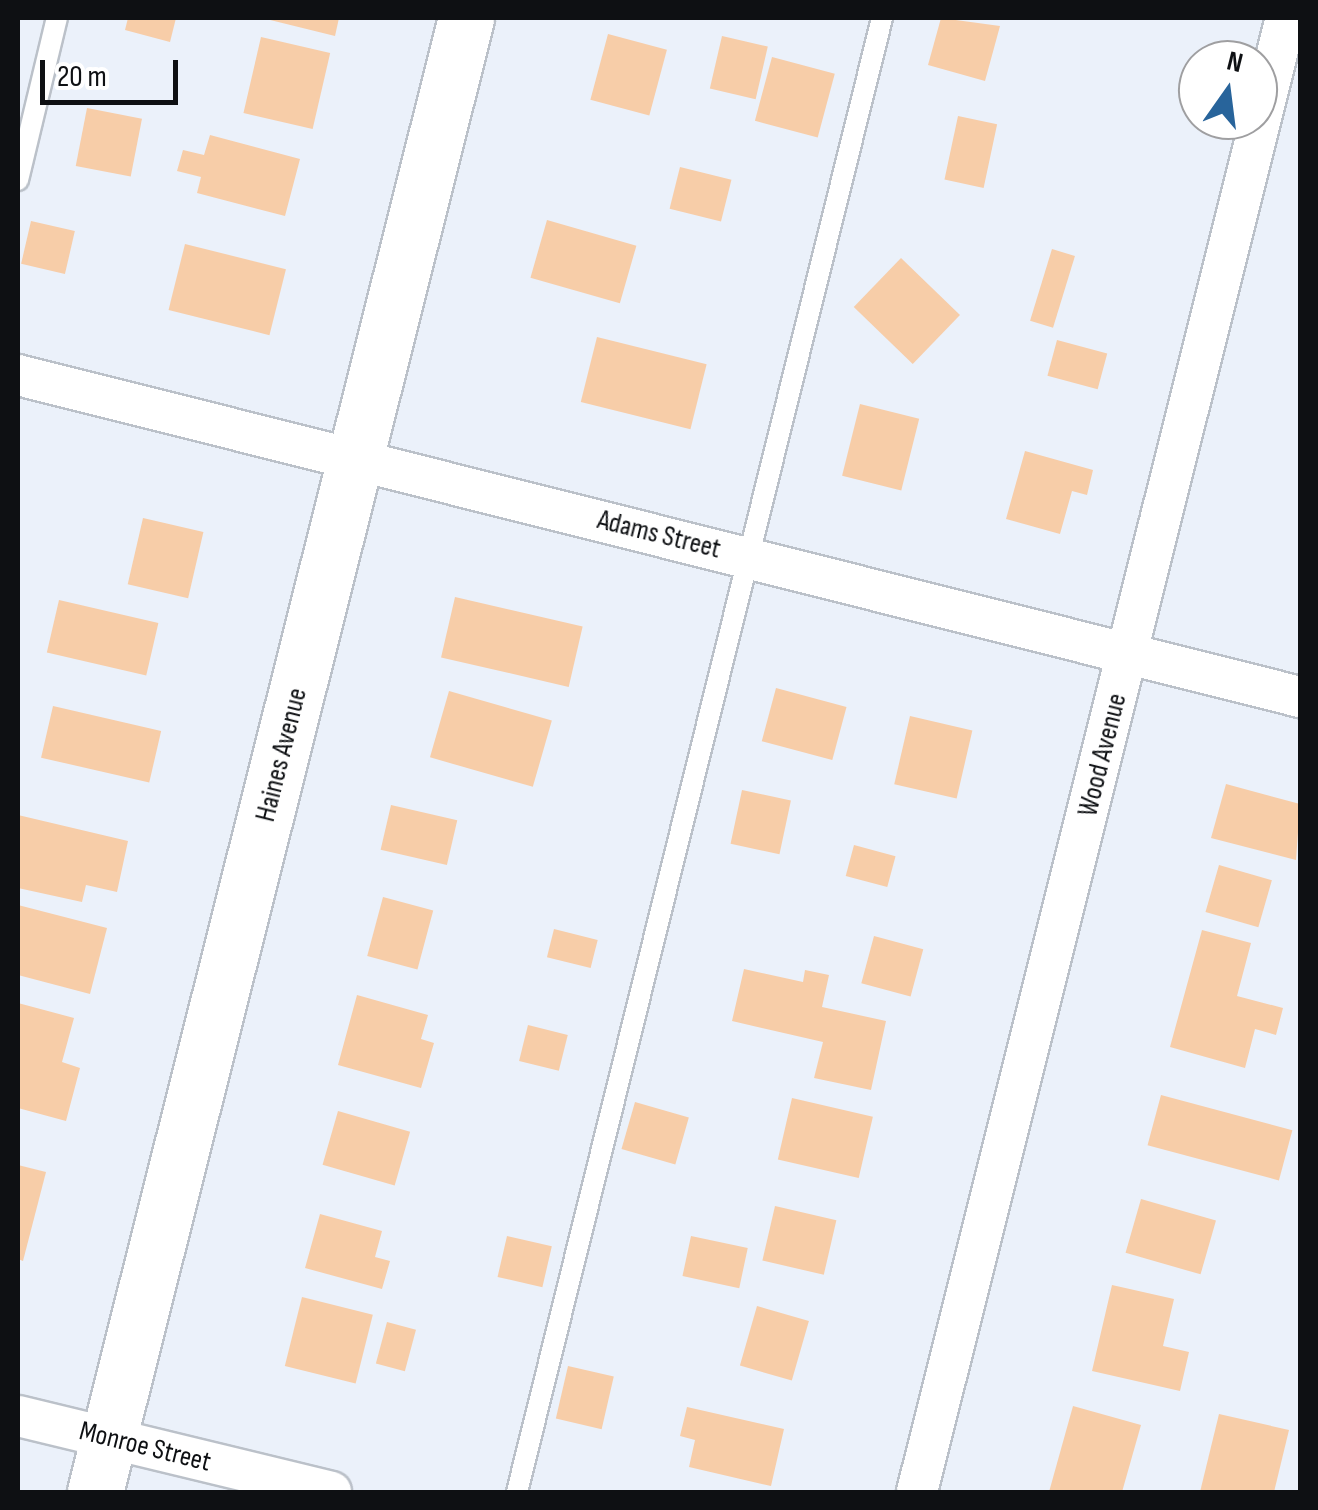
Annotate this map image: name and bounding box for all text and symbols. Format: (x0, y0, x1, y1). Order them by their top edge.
scale bar (45, 40, 182, 102)
north arrow (1178, 40, 1278, 140)
text: N (1224, 45, 1246, 80)
text: 20 m (57, 59, 107, 95)
street label: Adams Street (594, 504, 724, 566)
street label: Haines Avenue (249, 685, 315, 825)
street label: Wood Avenue (1072, 690, 1134, 820)
street label: Monroe Street (76, 1414, 214, 1480)

